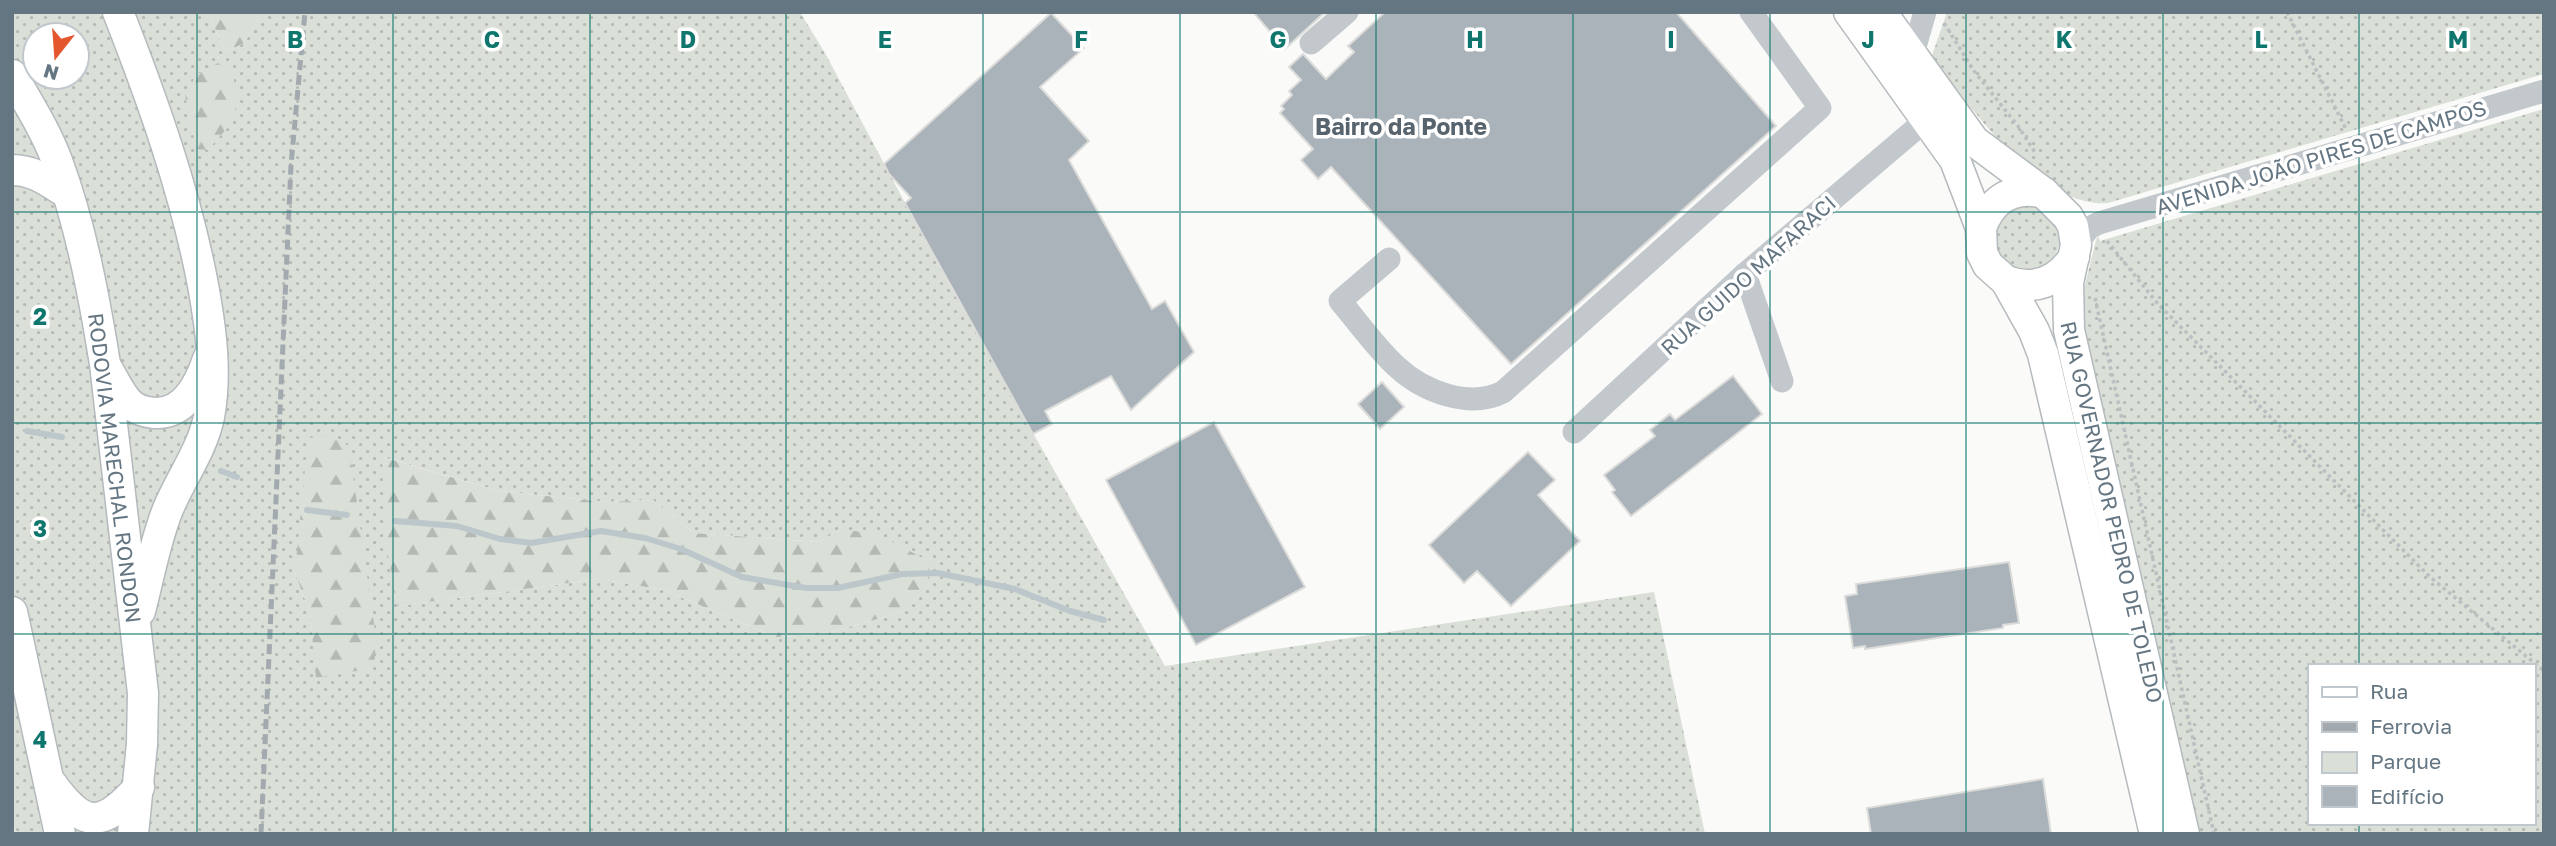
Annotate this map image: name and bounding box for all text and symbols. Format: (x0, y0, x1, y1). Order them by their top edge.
north arrow (21, 21, 91, 91)
text: B (287, 25, 303, 53)
text: C (484, 25, 500, 53)
text: D (680, 25, 696, 53)
text: E (878, 25, 892, 53)
text: F (1074, 25, 1088, 53)
text: G (1270, 25, 1286, 53)
text: H (1466, 25, 1484, 53)
text: I (1667, 25, 1675, 53)
text: J (1861, 25, 1875, 53)
text: K (2056, 25, 2073, 53)
text: L (2254, 25, 2268, 53)
text: M (2448, 25, 2468, 53)
text: N (41, 60, 61, 86)
street label: AVENIDA JOÃO PIRES DE CAMPOS (2153, 94, 2489, 220)
district label: Bairro da Ponte (1315, 112, 1487, 140)
street label: RUA GUIDO MAFARACI (1655, 190, 1841, 360)
text: 2 (33, 302, 47, 330)
street label: RODOVIA MARECHAL RONDON (83, 311, 147, 625)
street label: RUA GOVERNADOR PEDRO DE TOLEDO (2055, 318, 2169, 706)
text: 3 (33, 514, 47, 542)
legend (2308, 664, 2535, 825)
text: Rua (2370, 678, 2408, 704)
text: Ferrovia (2370, 713, 2452, 739)
text: 4 (33, 725, 47, 753)
text: Parque (2370, 748, 2441, 774)
text: Edifício (2370, 783, 2444, 809)

